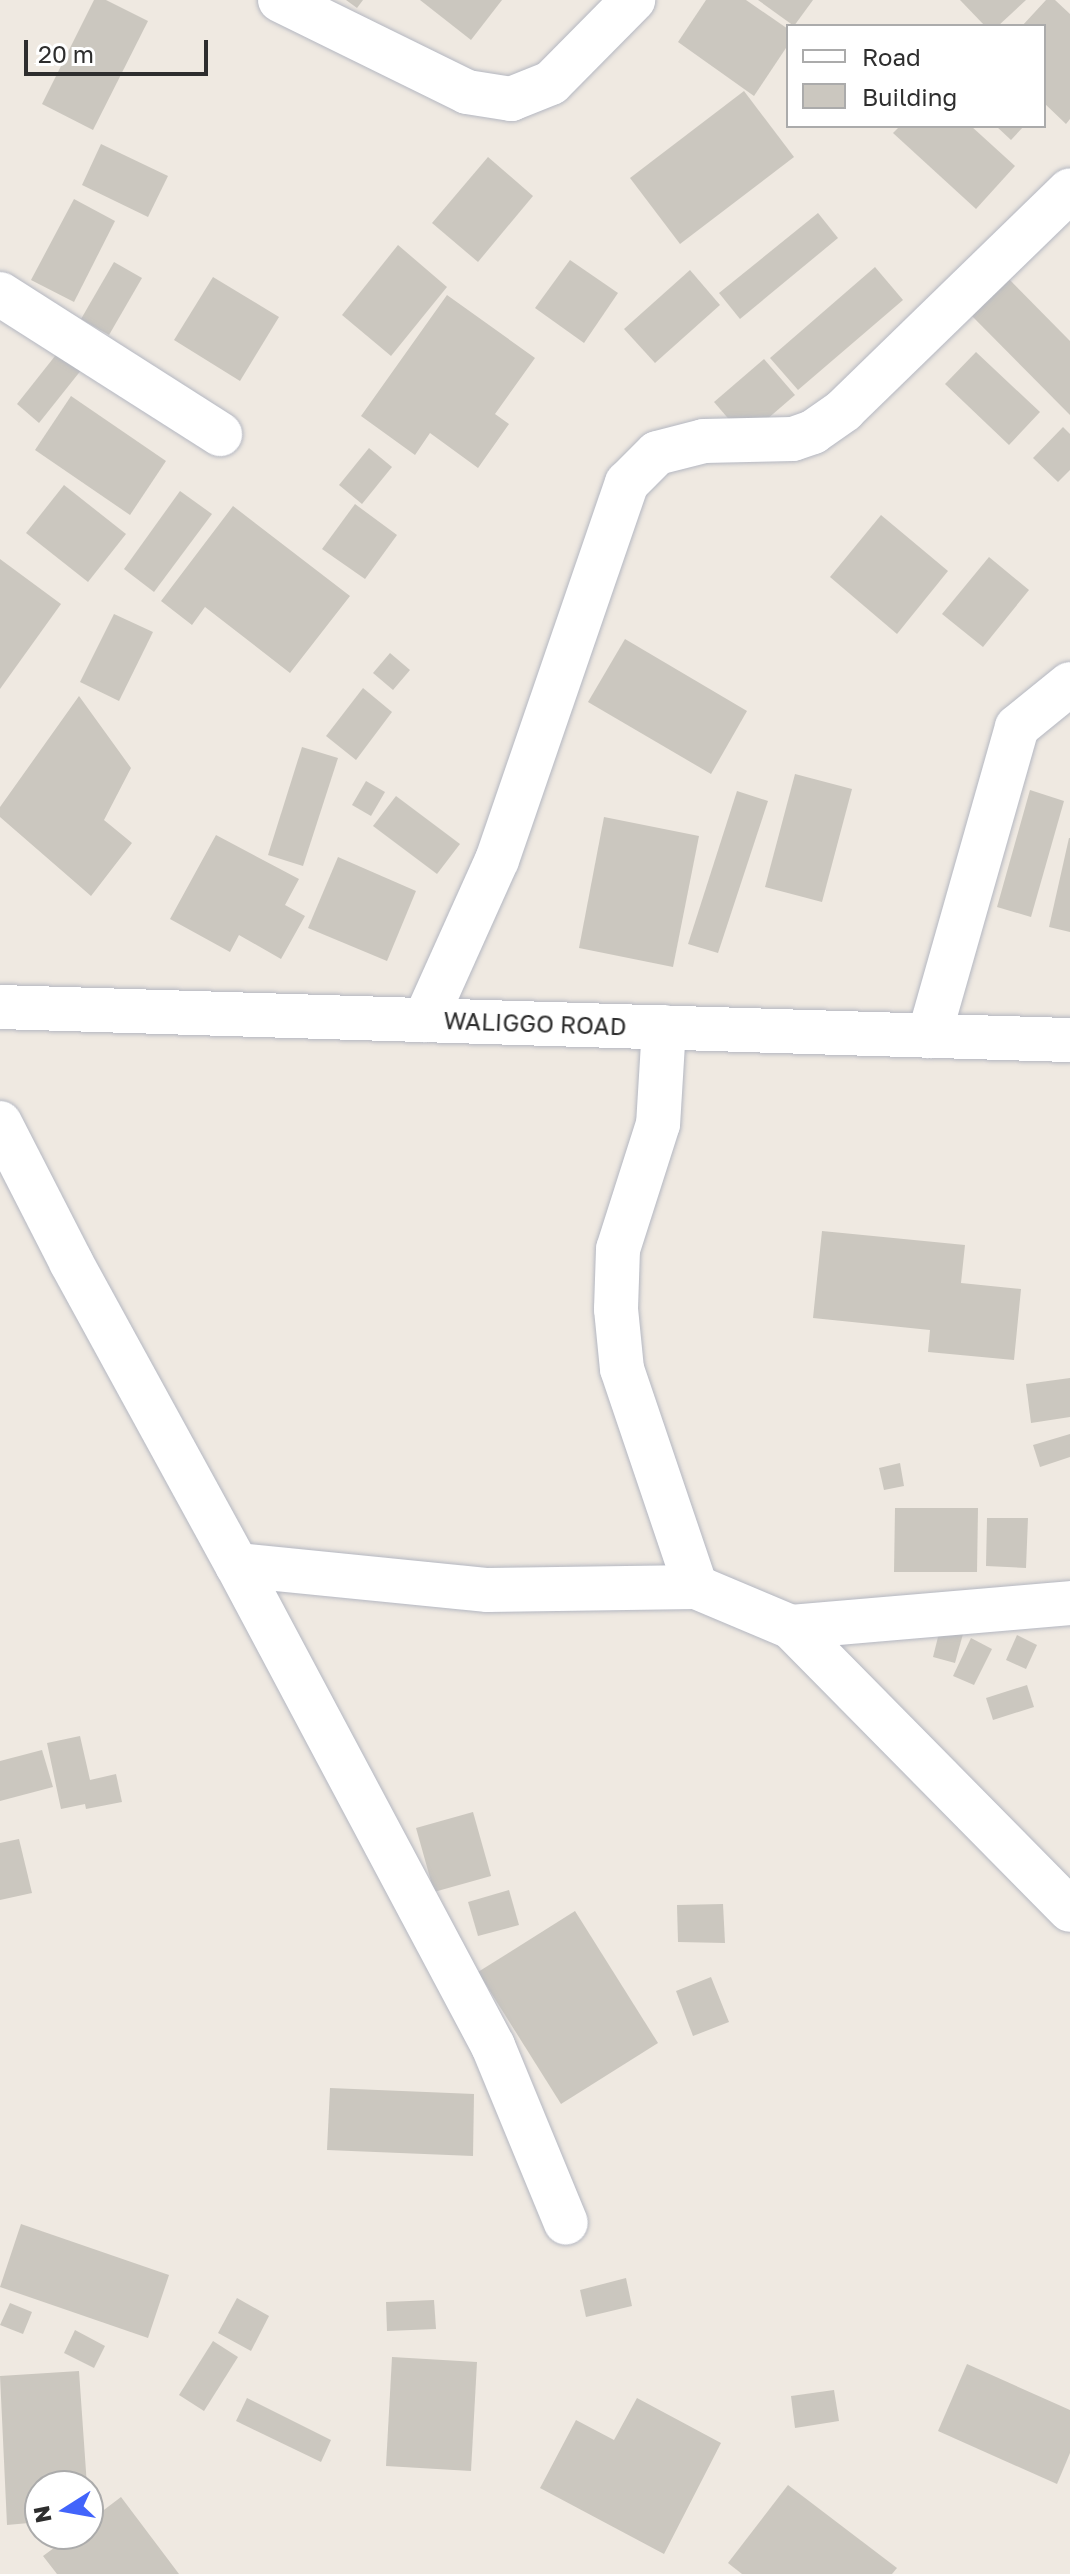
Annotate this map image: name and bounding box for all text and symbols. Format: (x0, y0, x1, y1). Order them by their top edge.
scale bar (28, 24, 212, 74)
legend (786, 24, 1046, 128)
text: 20 m (38, 39, 94, 68)
text: Road (862, 42, 921, 71)
text: Building (862, 82, 957, 111)
street label: WALIGGO ROAD (443, 1005, 627, 1041)
north arrow (24, 2470, 104, 2550)
text: N (27, 2504, 57, 2525)

